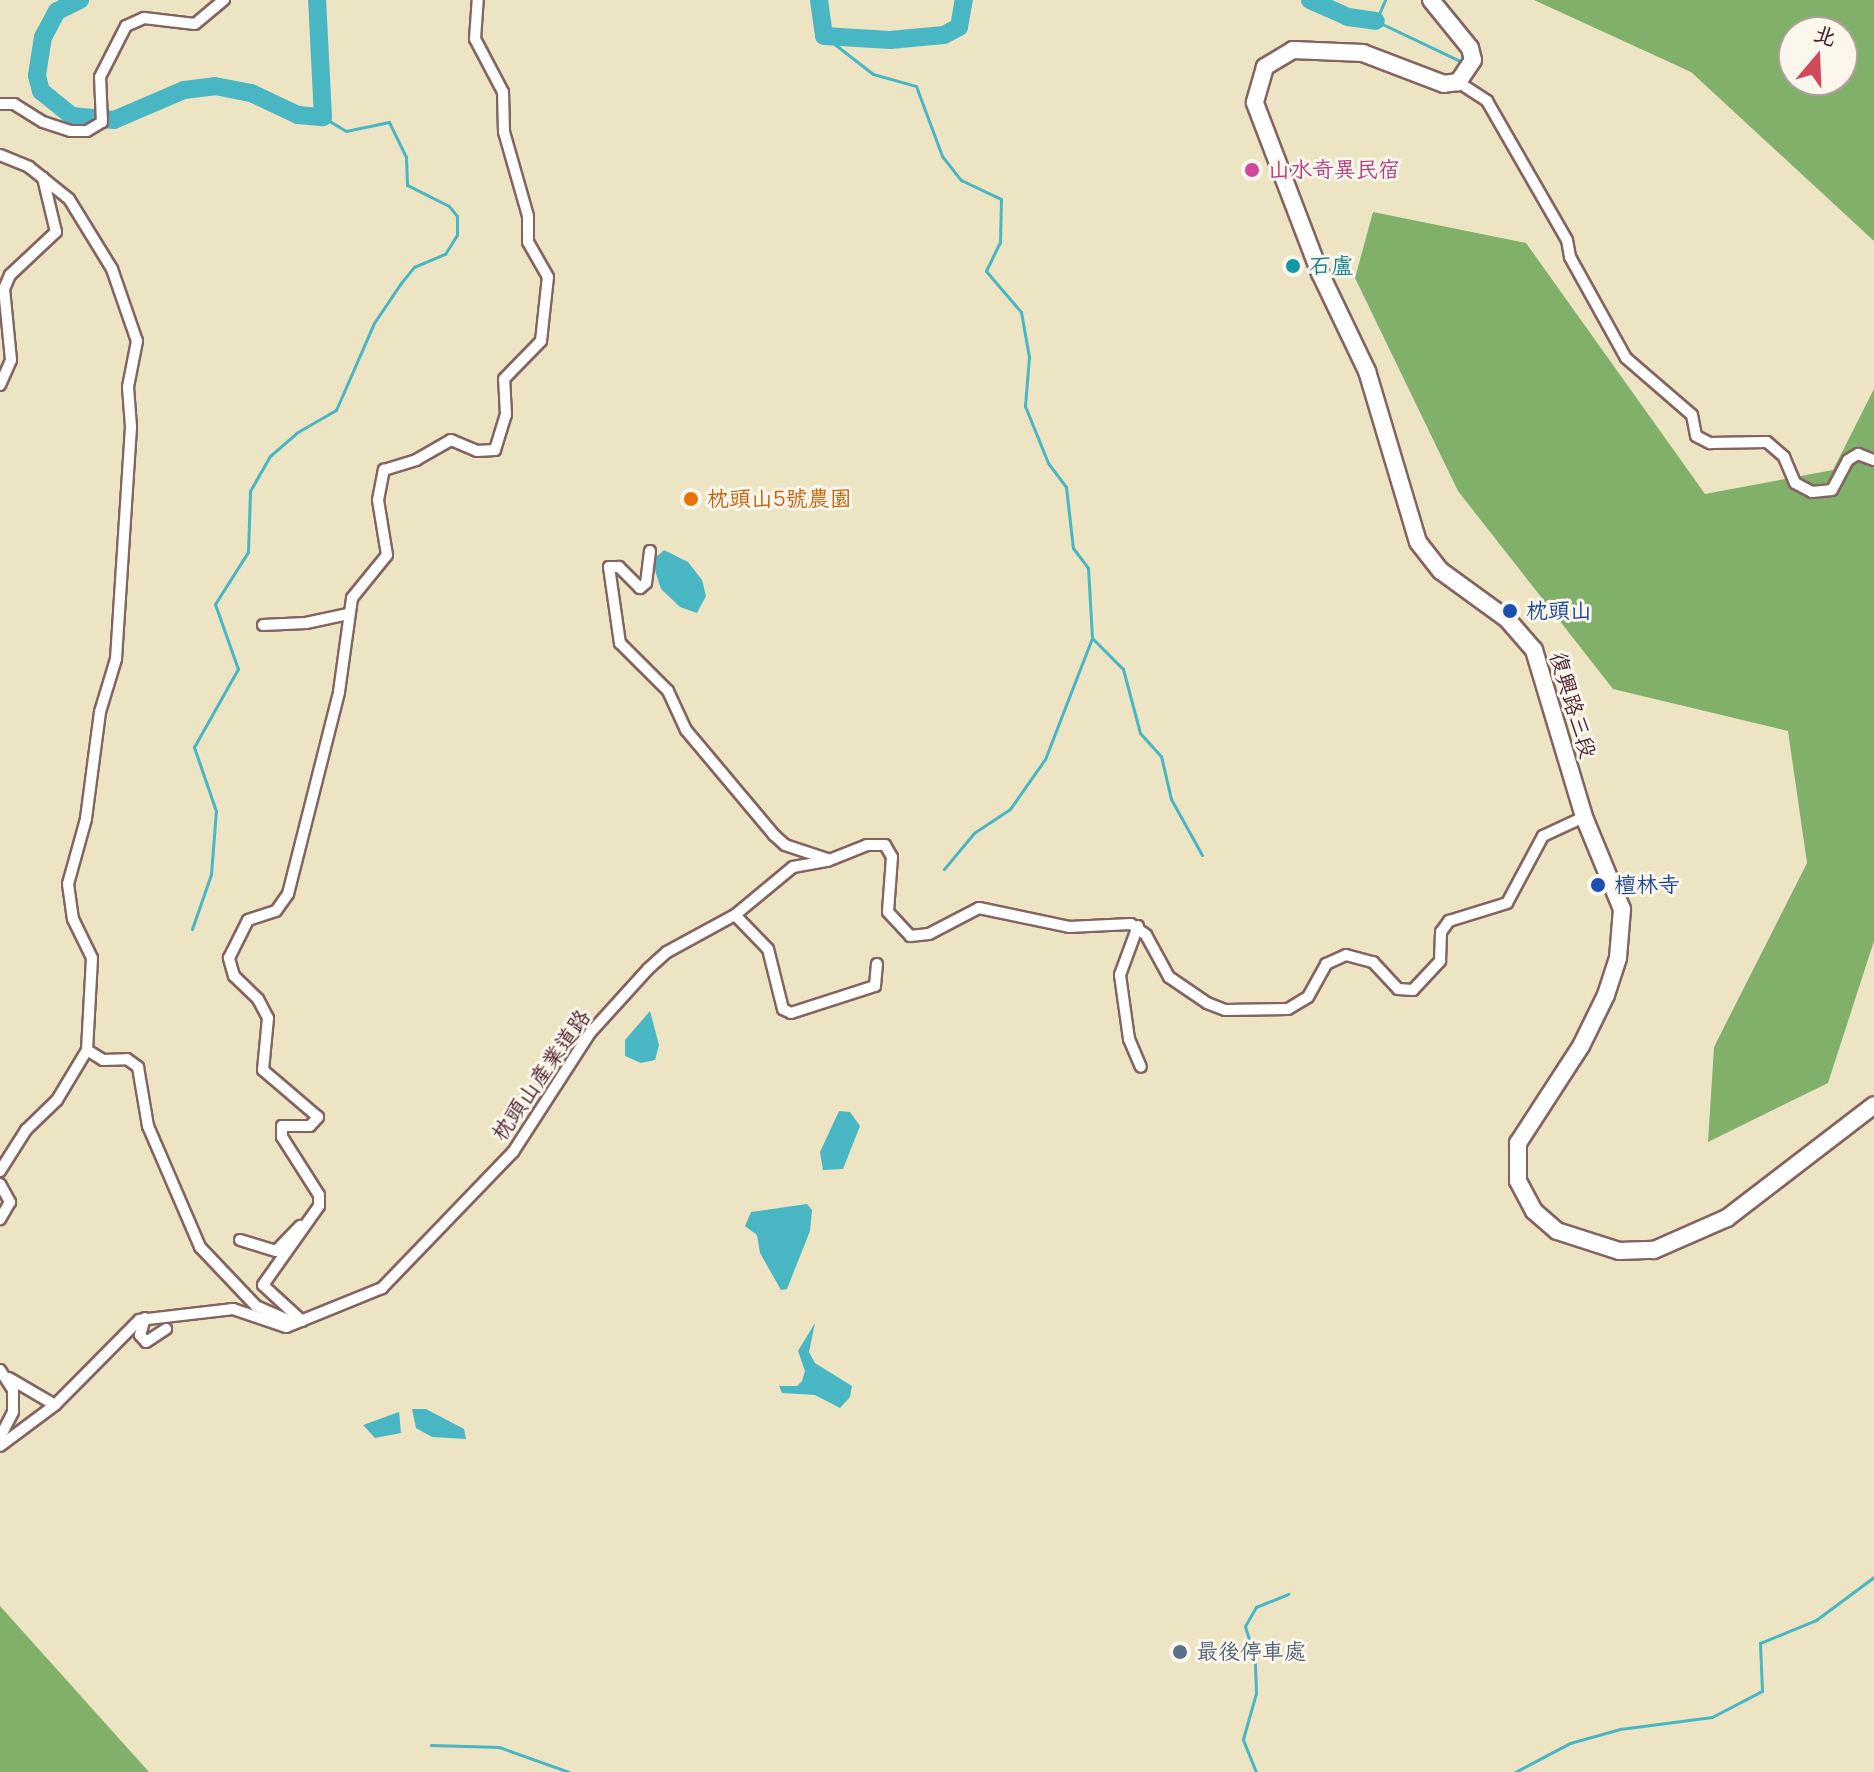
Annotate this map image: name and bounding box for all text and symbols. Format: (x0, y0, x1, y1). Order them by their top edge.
north arrow (1778, 16, 1858, 96)
text: 北 (1810, 18, 1840, 52)
place label: 山水奇異民宿 (1268, 157, 1400, 183)
marker: 山水奇異民宿 (1243, 161, 1261, 179)
place label: 石盧 (1309, 253, 1353, 279)
marker: 石盧 (1284, 257, 1302, 275)
place label: 枕頭山5號農園 (707, 486, 852, 512)
marker: 枕頭山5號農園 (682, 490, 700, 508)
place label: 枕頭山 (1526, 598, 1592, 624)
marker: 枕頭山 (1501, 602, 1519, 620)
street label: 復興路三段 (1544, 649, 1602, 761)
place label: 檀林寺 (1614, 872, 1680, 898)
marker: 檀林寺 (1589, 876, 1607, 894)
street label: 枕頭山產業道路 (486, 1004, 596, 1146)
place label: 最後停車處 (1196, 1639, 1306, 1665)
marker: 最後停車處 (1171, 1643, 1189, 1661)

